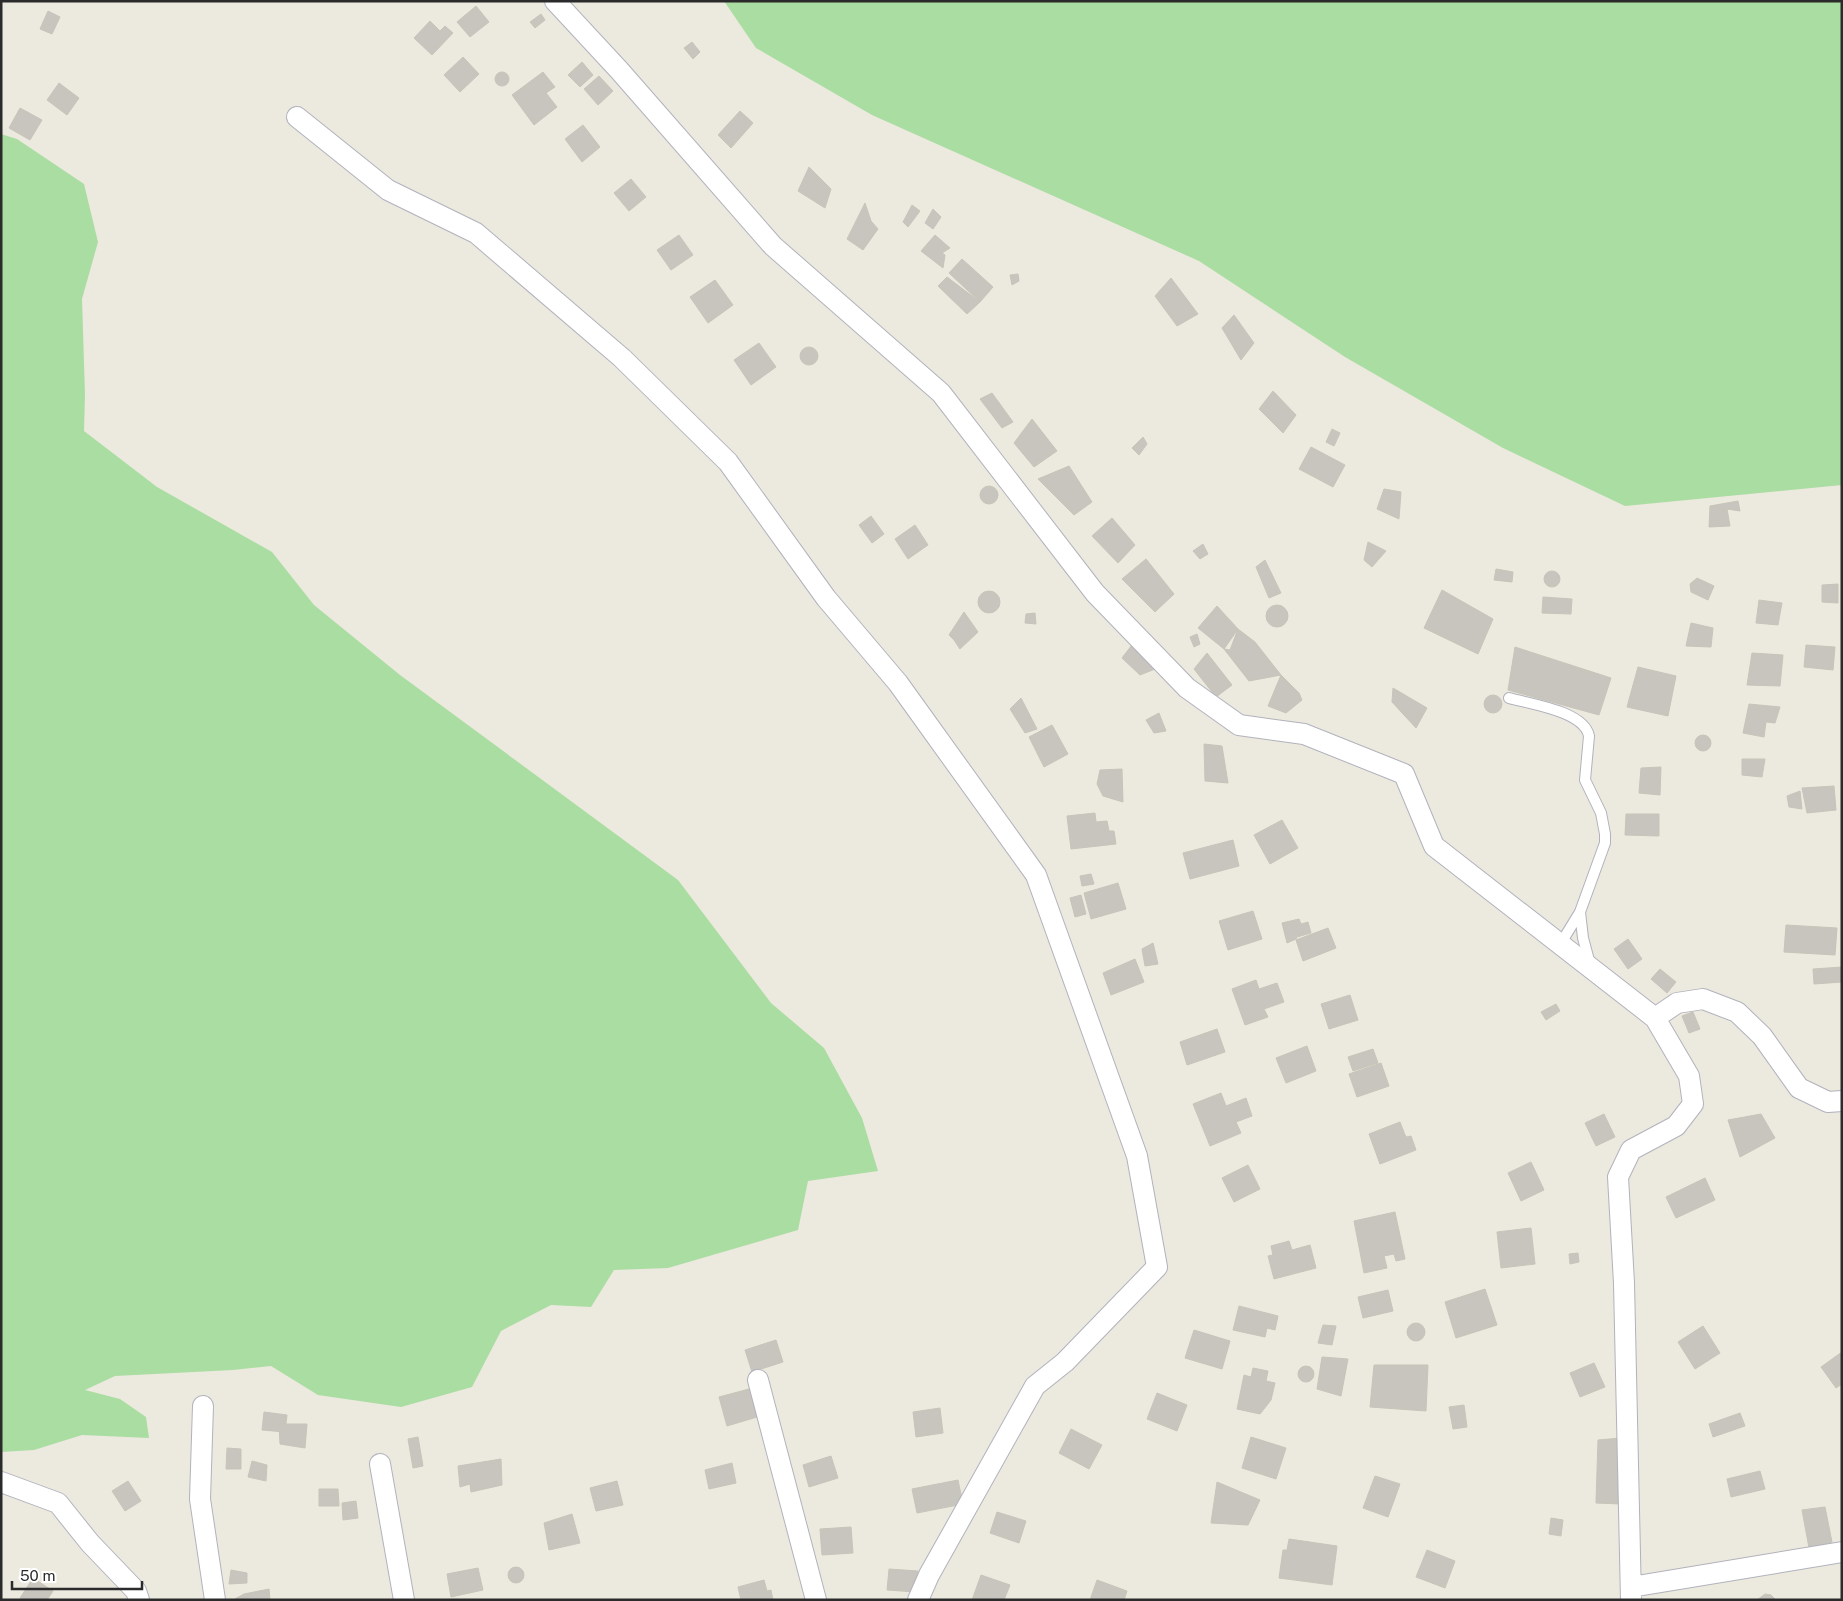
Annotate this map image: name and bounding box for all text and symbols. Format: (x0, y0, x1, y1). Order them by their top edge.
scale bar (12, 1558, 142, 1590)
text: 50 m (20, 1567, 55, 1584)

